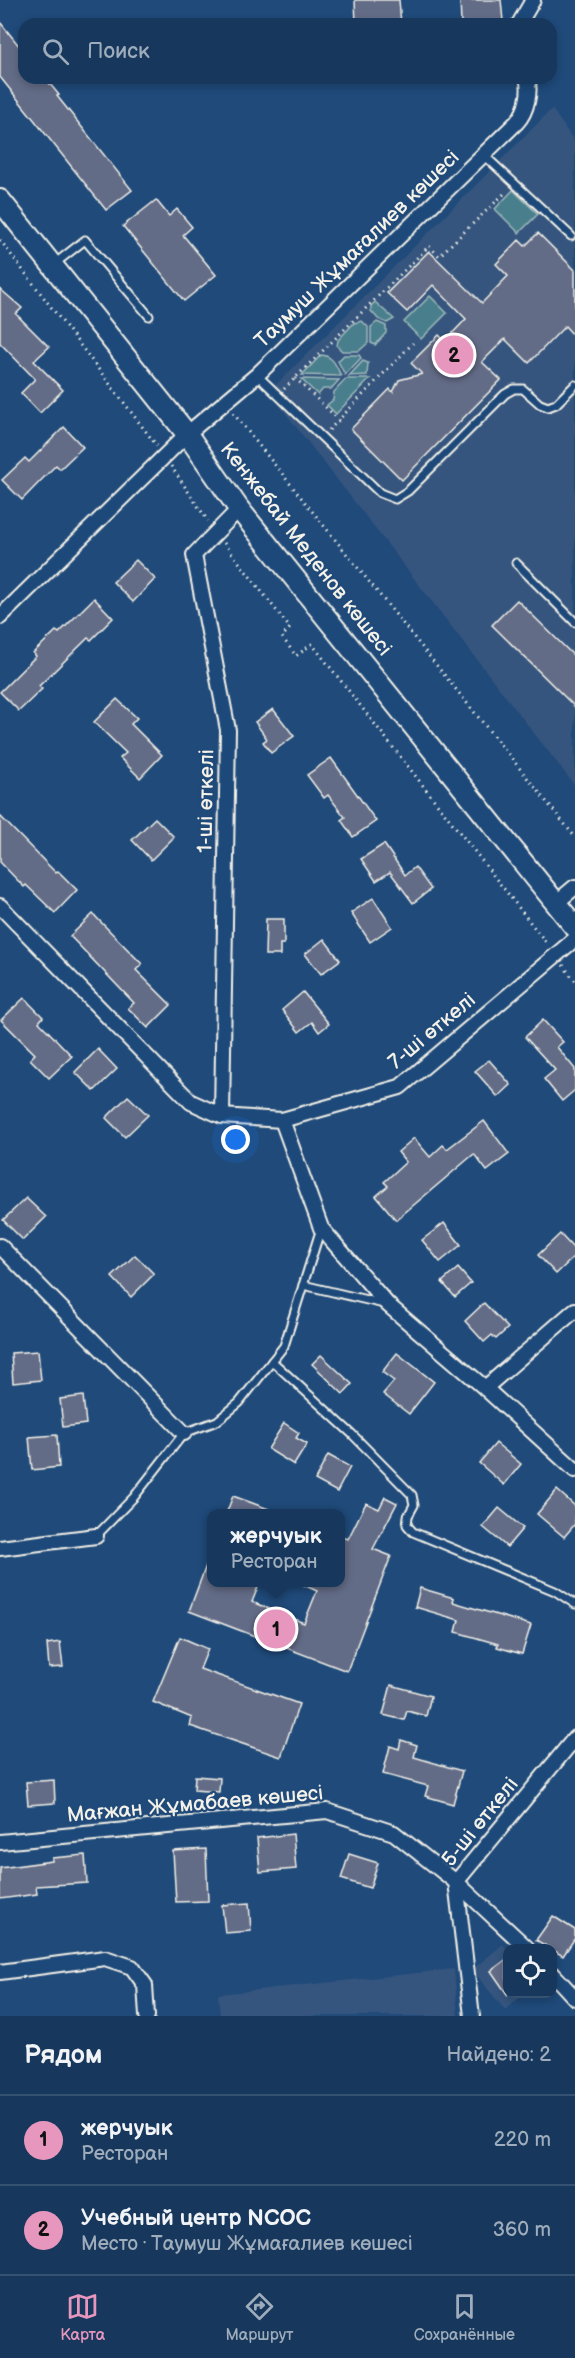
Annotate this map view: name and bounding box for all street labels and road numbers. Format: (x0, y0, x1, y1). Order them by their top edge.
street label: Таумуш Жұмағалиев көшесі (250, 145, 464, 353)
street label: Кенжебай Меденов көшесі (215, 437, 397, 661)
street label: 1-ші өткелі (193, 749, 219, 853)
street label: 7-ші өткелі (383, 987, 481, 1075)
street label: 5-ші өткелі (436, 1772, 524, 1872)
street label: Мағжан Жұмабаев көшесі (66, 1780, 324, 1828)

